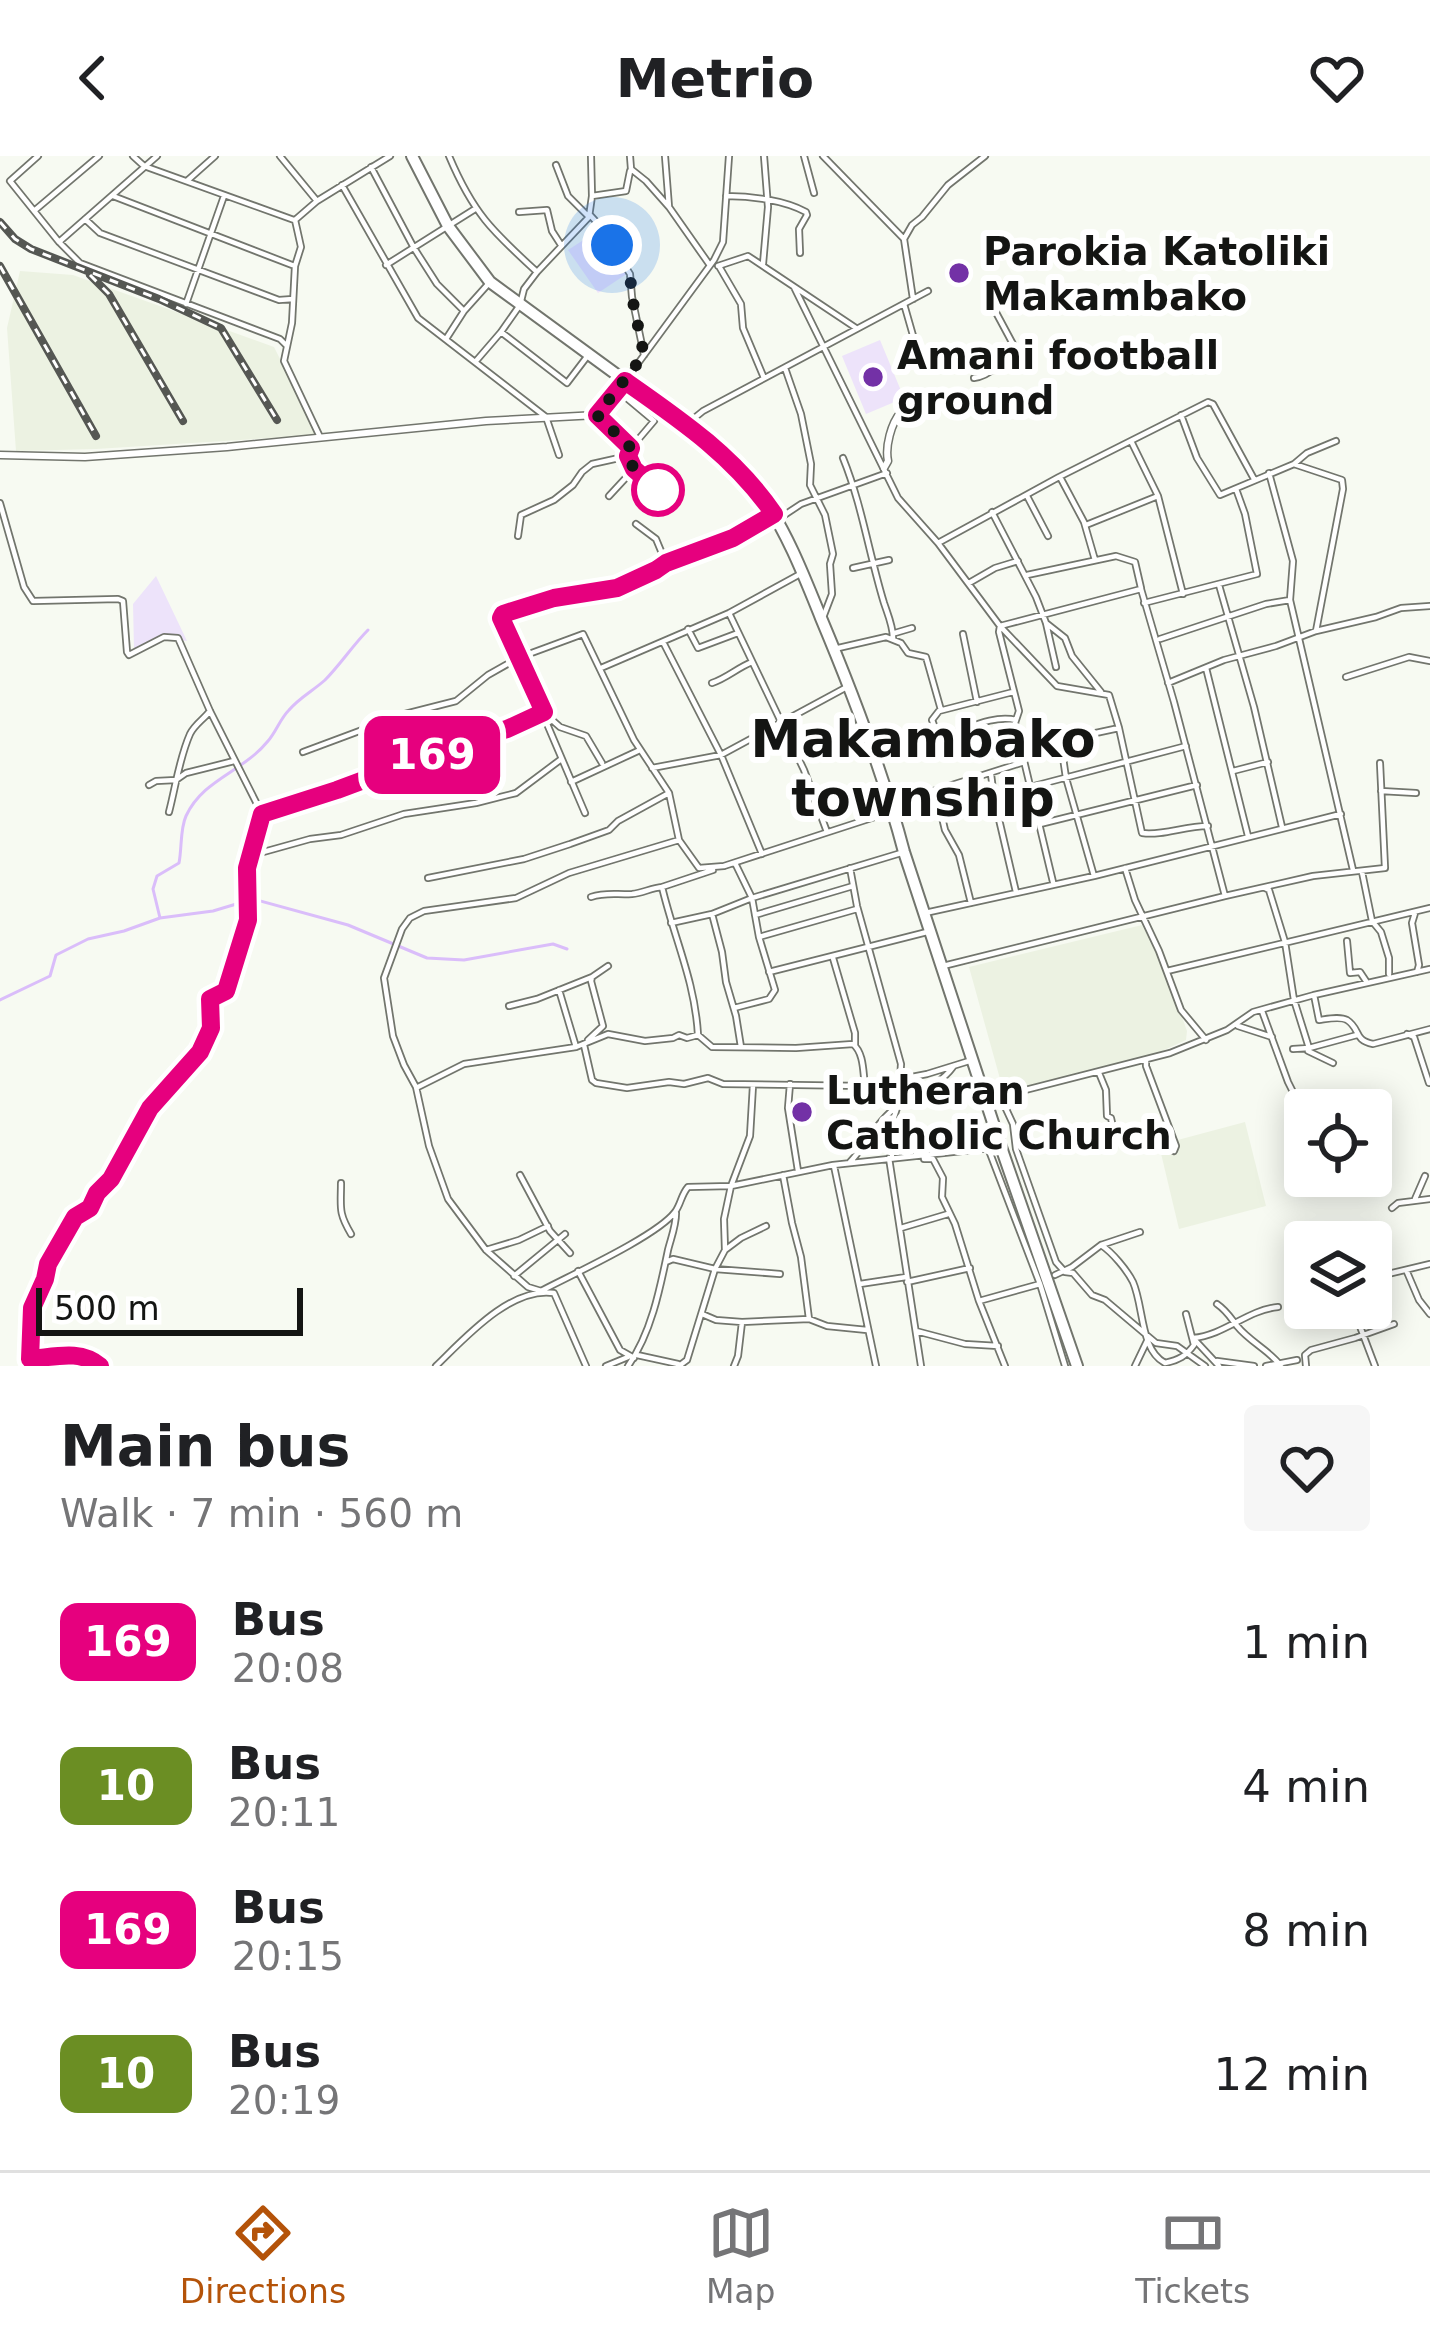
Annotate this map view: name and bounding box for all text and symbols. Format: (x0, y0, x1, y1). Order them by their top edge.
icon: back (60, 45, 126, 111)
icon: heart (1304, 45, 1370, 111)
text: Metrio (616, 47, 814, 110)
your location (582, 215, 642, 275)
place label: Parokia Katoliki Makambako (983, 229, 1330, 319)
marker: Parokia Katoliki Makambako (946, 260, 972, 286)
place label: Amani football ground (897, 333, 1219, 423)
marker: Amani football ground (860, 364, 886, 390)
unlabelled marker (633, 465, 683, 515)
district label: Makambako township (750, 710, 1096, 828)
line badge: 169 (363, 716, 501, 794)
text: 169 (388, 730, 476, 779)
place label: Lutheran Catholic Church (826, 1068, 1172, 1158)
map controls (1284, 1089, 1392, 1329)
button: locate (1284, 1089, 1392, 1197)
marker: Lutheran Catholic Church (789, 1099, 815, 1125)
button: layers (1284, 1221, 1392, 1329)
scale bar (36, 1282, 303, 1335)
text: 500 m (54, 1289, 160, 1328)
button: heart (1244, 1405, 1370, 1531)
text: Main bus (60, 1413, 350, 1479)
text: Walk · 7 min · 560 m (60, 1491, 463, 1536)
text: Bus (232, 1593, 325, 1646)
text: 1 min (1242, 1616, 1370, 1669)
text: 169 (84, 1617, 172, 1666)
text: 20:08 (232, 1646, 344, 1691)
text: Bus (228, 1737, 321, 1790)
text: 4 min (1242, 1760, 1370, 1813)
text: 10 (97, 1761, 155, 1810)
text: 20:11 (228, 1790, 340, 1835)
text: Bus (232, 1881, 325, 1934)
text: 8 min (1242, 1904, 1370, 1957)
text: 169 (84, 1905, 172, 1954)
text: 20:15 (232, 1934, 344, 1979)
text: Bus (228, 2025, 321, 2078)
text: 12 min (1214, 2048, 1370, 2101)
text: 10 (97, 2049, 155, 2098)
text: 20:19 (228, 2078, 340, 2123)
tab: Directions (180, 2200, 346, 2311)
tab: Map (706, 2200, 776, 2311)
tab: Tickets (1135, 2200, 1250, 2311)

